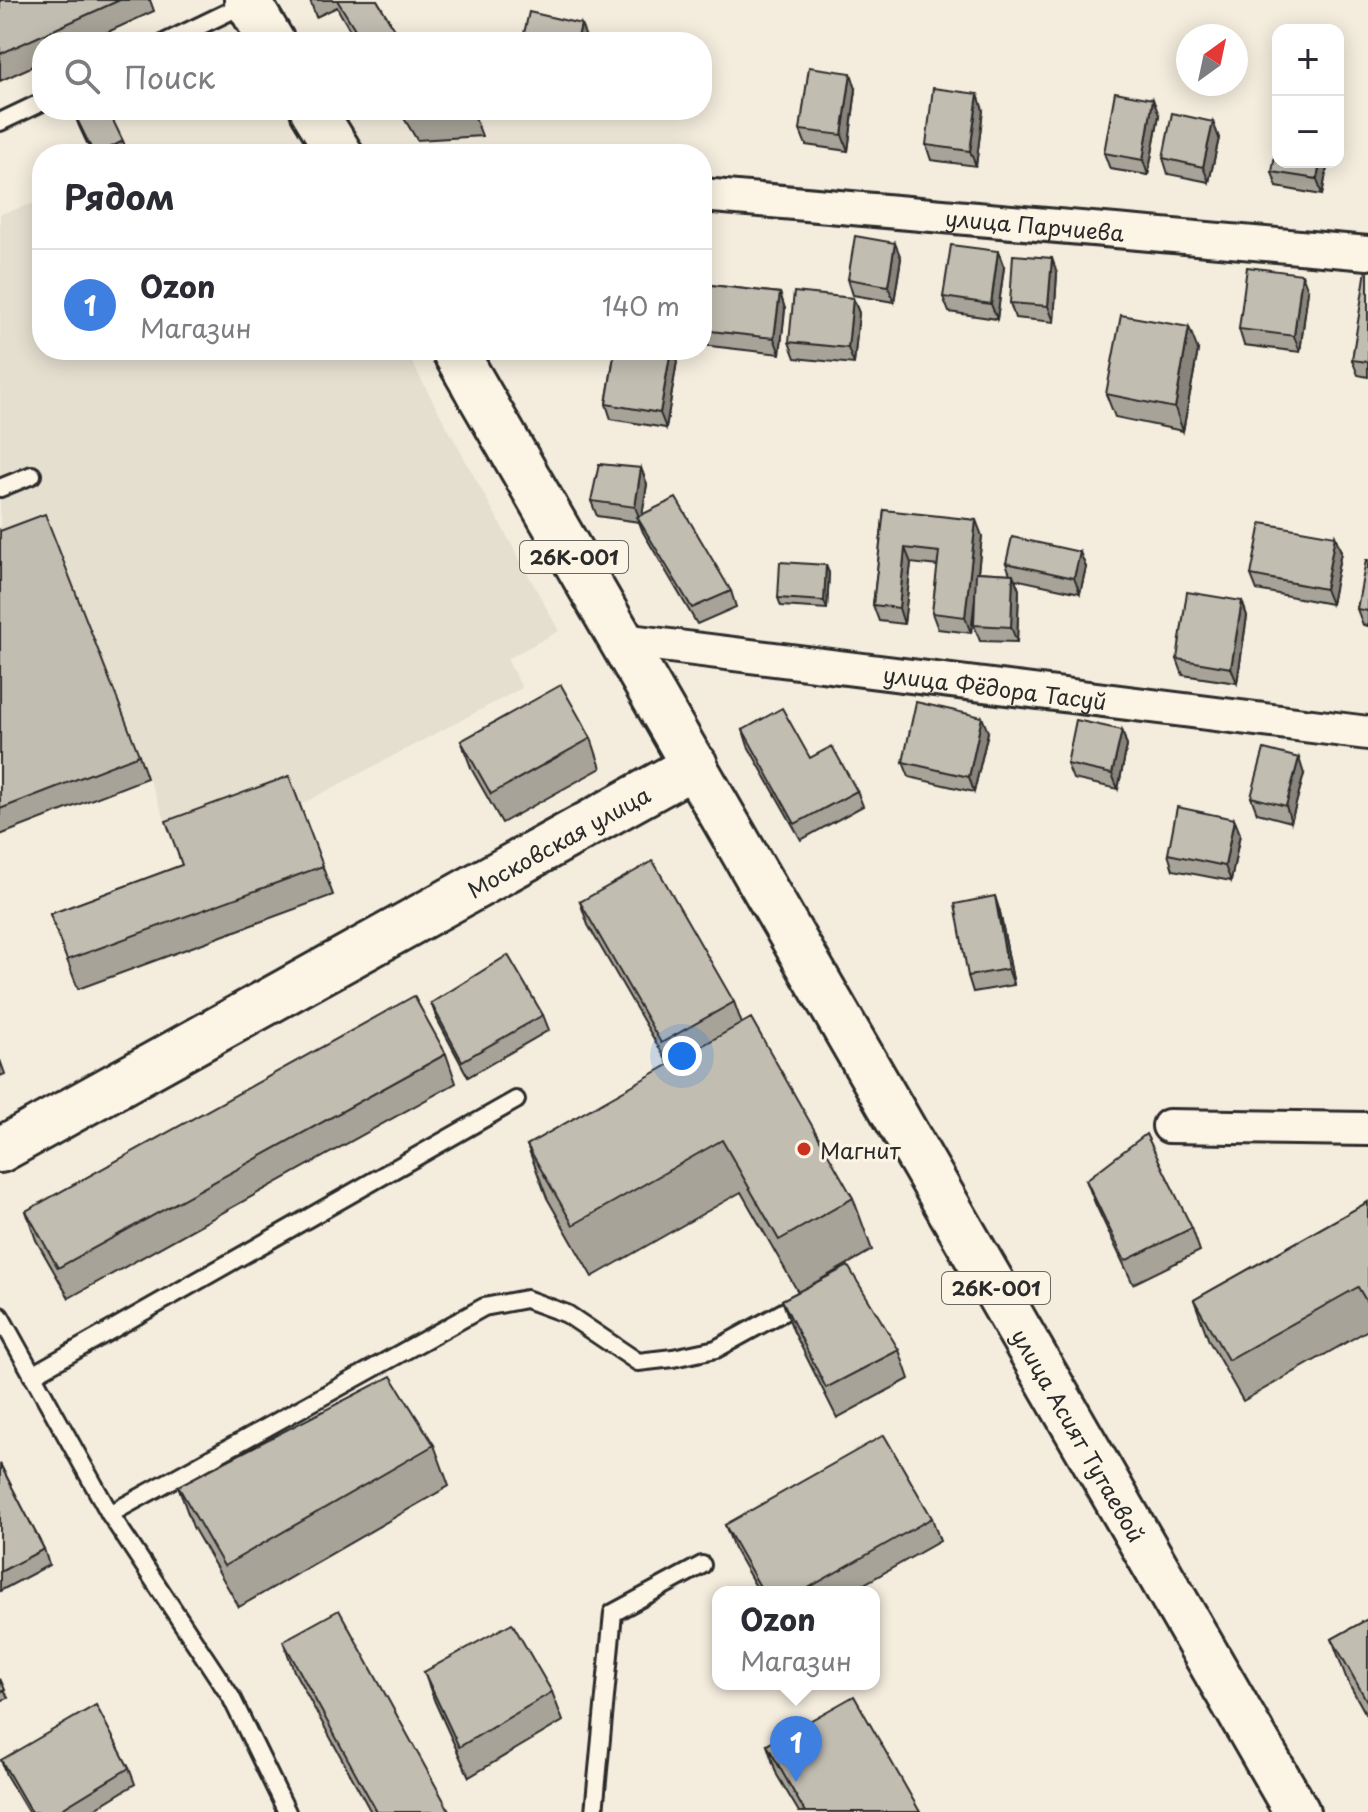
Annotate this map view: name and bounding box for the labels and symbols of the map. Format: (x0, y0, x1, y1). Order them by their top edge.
north arrow (1176, 24, 1248, 96)
street label: улица Парчиева (944, 200, 1126, 248)
road number: 26К-001 (520, 541, 628, 573)
street label: улица Фёдора Тасуй (882, 656, 1109, 717)
street label: Московская улица (461, 777, 656, 905)
your location (662, 1036, 702, 1076)
place label: Магнит (820, 1133, 902, 1166)
marker: Магнит (795, 1140, 813, 1158)
road number: 26К-001 (942, 1272, 1050, 1304)
street label: улица Асият Тутаевой (1005, 1322, 1154, 1547)
pin: 1 (770, 1716, 822, 1782)

